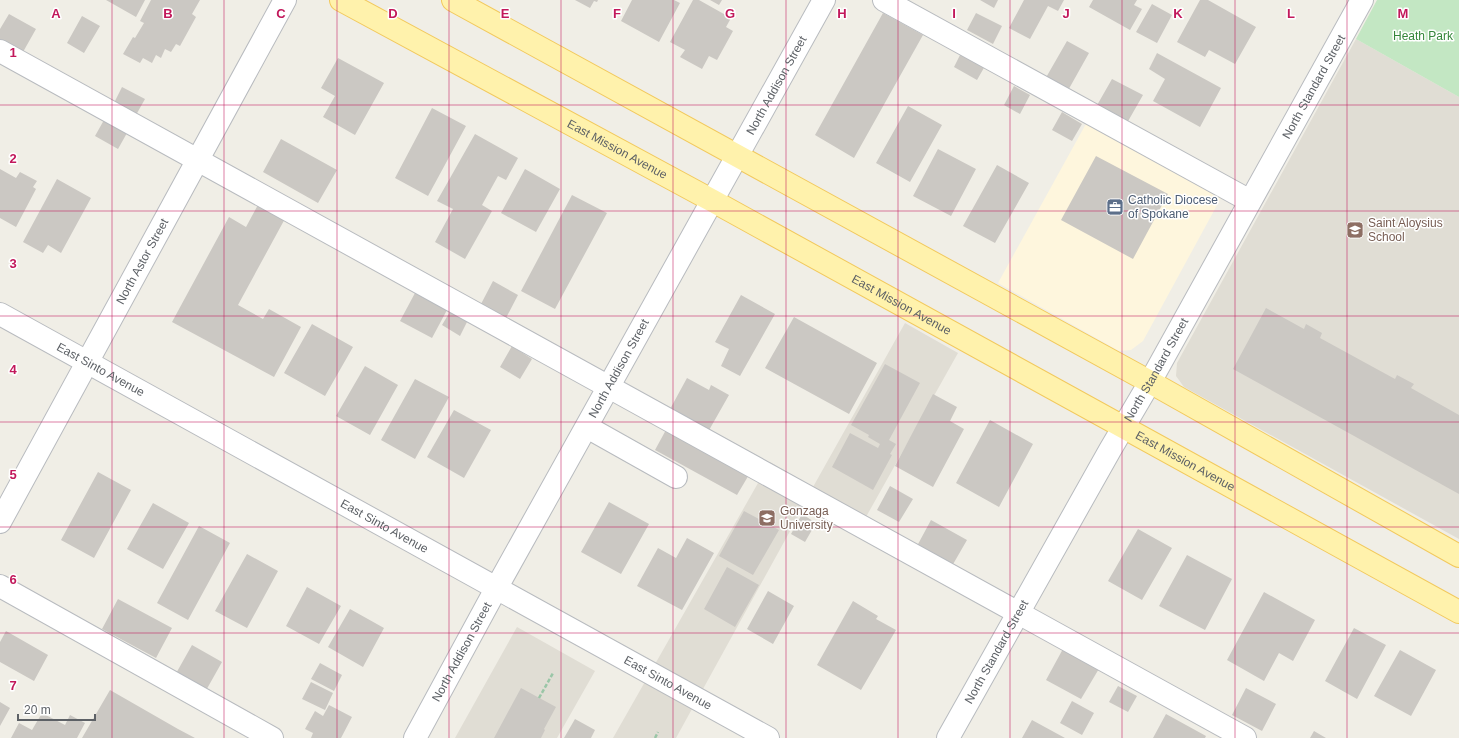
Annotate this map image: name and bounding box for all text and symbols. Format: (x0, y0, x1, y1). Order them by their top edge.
text: A (51, 6, 61, 21)
text: B (163, 6, 173, 21)
text: C (276, 6, 286, 21)
text: D (388, 6, 398, 21)
text: E (501, 6, 510, 21)
text: F (613, 6, 621, 21)
text: G (725, 6, 735, 21)
text: H (837, 6, 847, 21)
text: I (952, 6, 956, 21)
text: J (1062, 6, 1070, 21)
text: K (1173, 6, 1183, 21)
text: L (1287, 6, 1295, 21)
text: M (1398, 6, 1408, 21)
park label: Heath Park (1393, 29, 1454, 43)
street label: North Standard Street (1279, 32, 1349, 141)
street label: North Addison Street (743, 33, 810, 137)
text: 1 (9, 45, 17, 60)
street label: East Mission Avenue (565, 117, 670, 182)
text: 2 (9, 151, 17, 166)
place label: Catholic Diocese of Spokane (1128, 193, 1218, 221)
office icon: Catholic Diocese of Spokane (1105, 197, 1125, 217)
street label: North Astor Street (113, 215, 172, 307)
place label: Saint Aloysius School (1368, 216, 1443, 244)
school or university icon: Saint Aloysius School (1345, 220, 1365, 240)
text: 3 (9, 256, 17, 271)
street label: East Mission Avenue (849, 272, 954, 338)
street label: North Standard Street (1121, 315, 1191, 424)
street label: North Addison Street (586, 316, 652, 420)
street label: East Sinto Avenue (54, 340, 147, 400)
text: 4 (9, 362, 17, 377)
street label: East Mission Avenue (1133, 428, 1238, 494)
text: 5 (9, 467, 17, 482)
street label: East Sinto Avenue (338, 496, 431, 556)
place label: Gonzaga University (780, 504, 833, 532)
school or university icon: Gonzaga University (757, 508, 777, 528)
text: 6 (9, 572, 17, 587)
street label: North Standard Street (962, 597, 1032, 706)
street label: North Addison Street (429, 599, 495, 704)
street label: East Sinto Avenue (622, 653, 715, 713)
text: 7 (9, 678, 17, 693)
scale bar (18, 696, 95, 722)
text: 20 m (24, 703, 51, 717)

